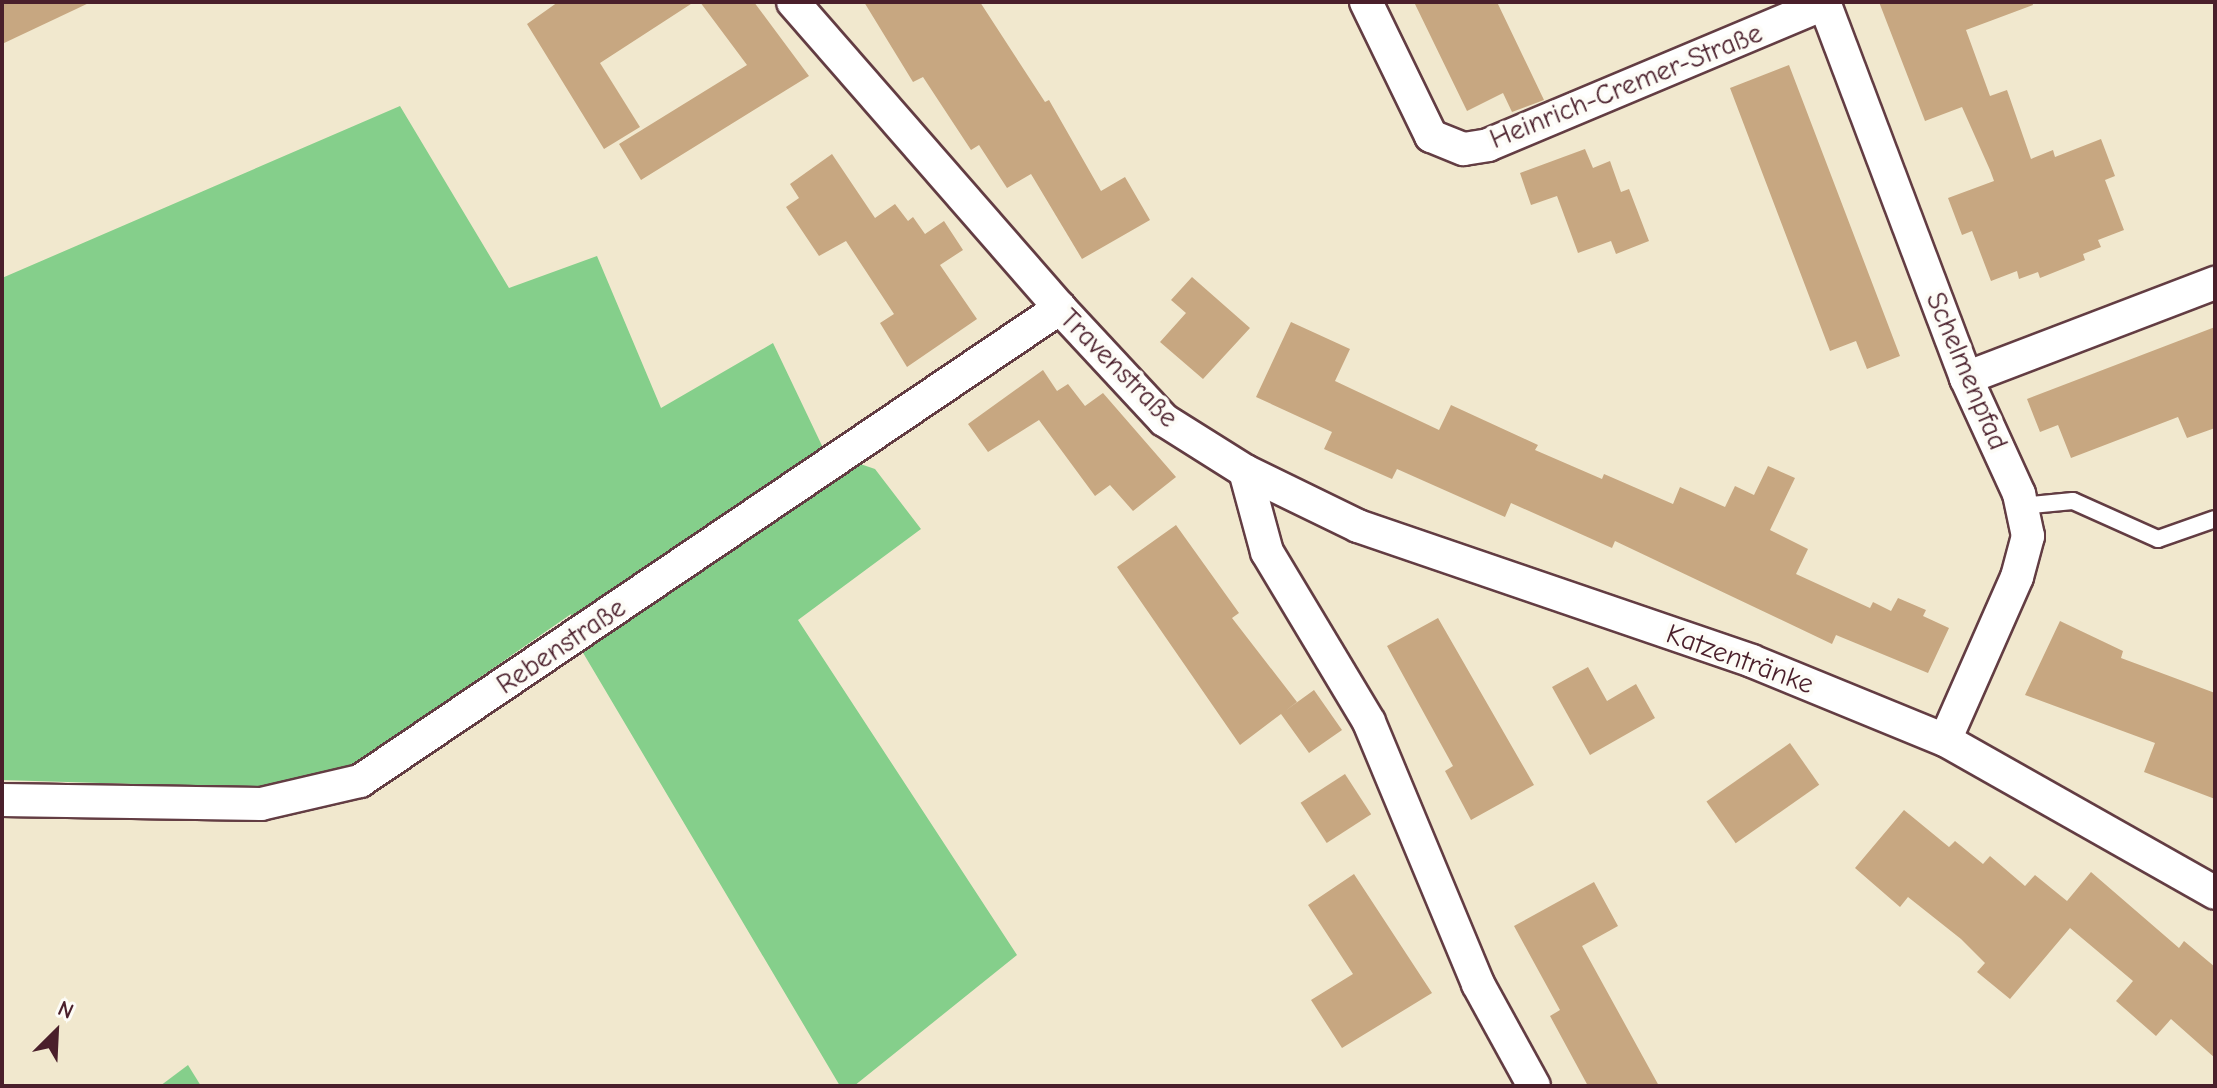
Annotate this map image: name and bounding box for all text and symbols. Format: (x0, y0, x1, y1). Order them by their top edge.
street label: Heinrich-Cremer-Straße (1485, 16, 1767, 156)
street label: Schelmenpfad (1919, 287, 2015, 455)
street label: Travenstraße (1053, 302, 1185, 434)
street label: Rebenstraße (490, 591, 632, 701)
street label: Katzentränke (1662, 617, 1818, 701)
north arrow (16, 992, 96, 1072)
text: N (54, 995, 78, 1025)

